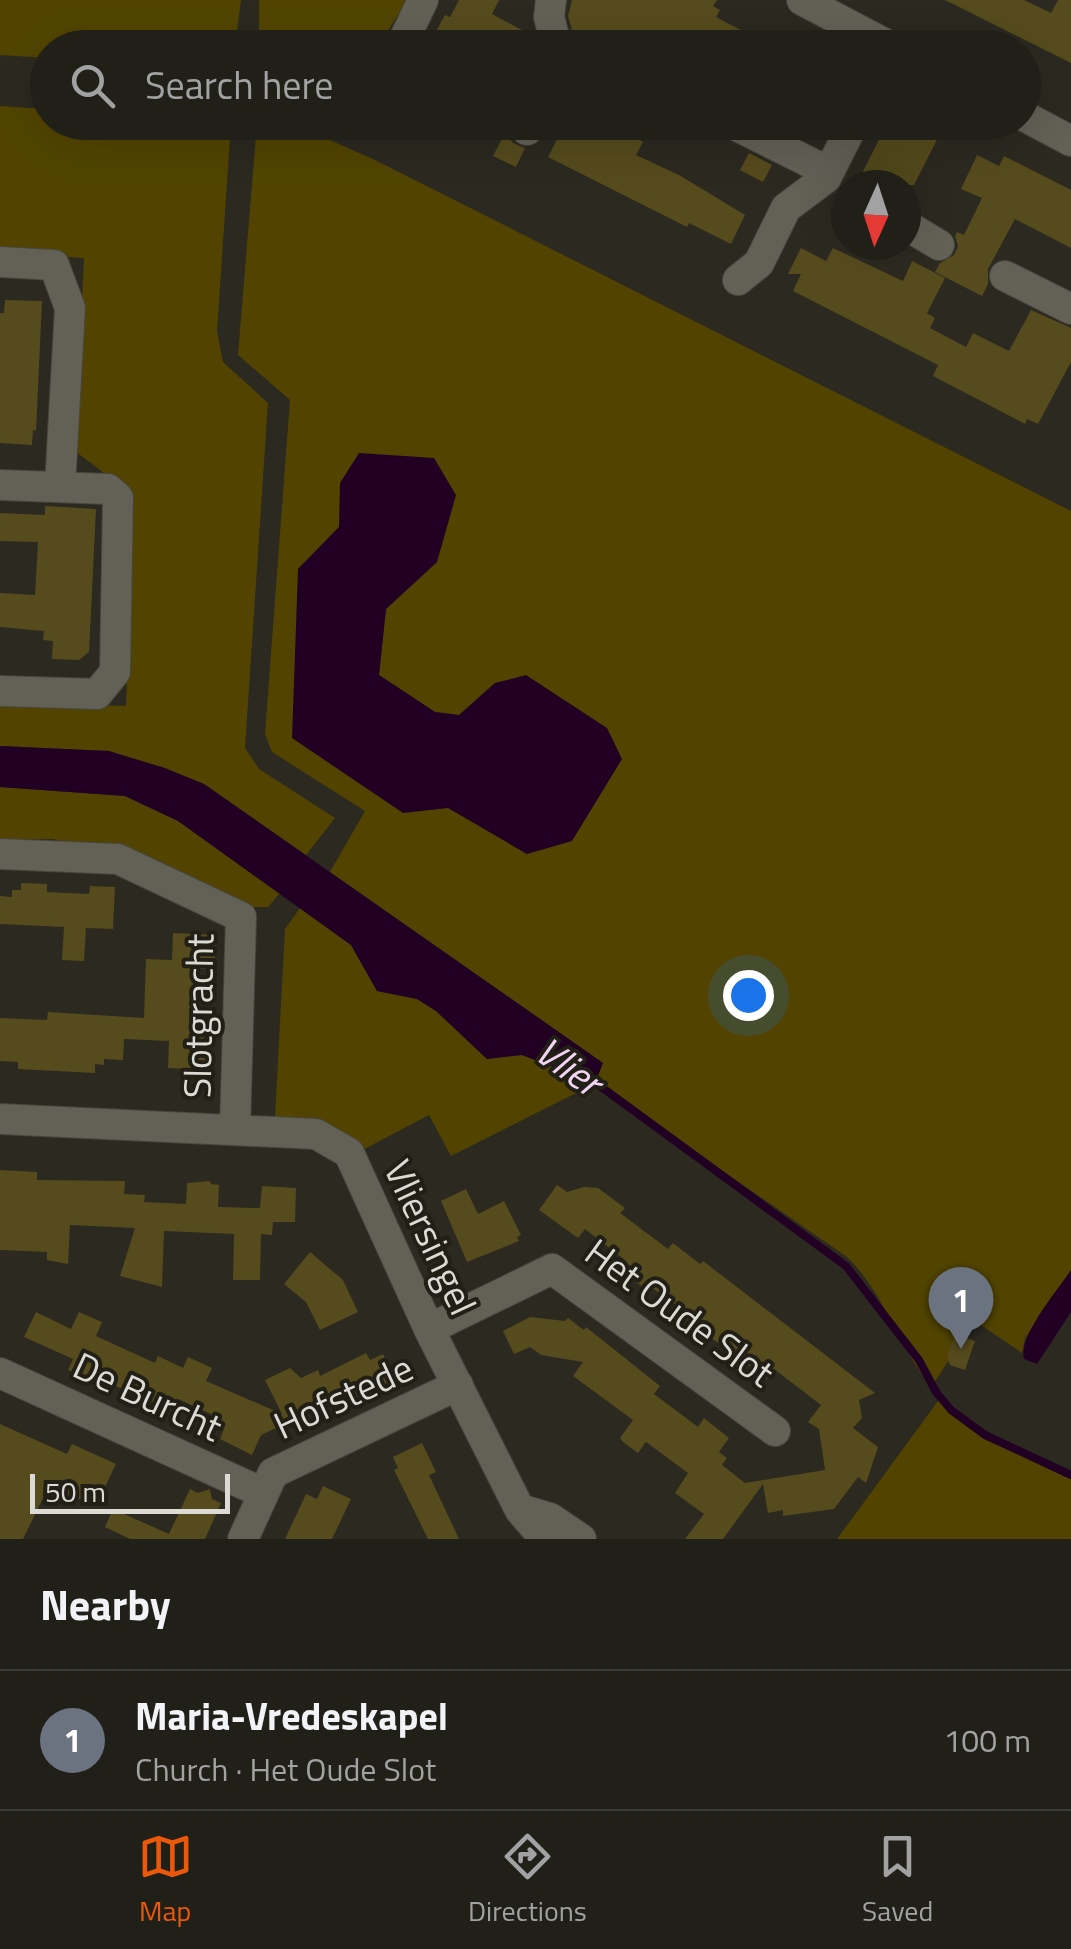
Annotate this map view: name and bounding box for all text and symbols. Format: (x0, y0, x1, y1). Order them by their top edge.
search box (30, 30, 1041, 140)
text: Search here (145, 56, 333, 114)
icon: search (65, 58, 120, 113)
north arrow (831, 170, 921, 260)
street label: Slotgracht (168, 933, 228, 1099)
your location (723, 970, 774, 1021)
water label: Vlier (523, 1021, 619, 1114)
street label: Vliersingel (370, 1150, 492, 1324)
street label: Het Oude Slot (573, 1223, 787, 1401)
pin: 1 (928, 1266, 994, 1349)
street label: De Burcht (64, 1336, 232, 1456)
street label: Hofstede (264, 1339, 422, 1453)
scale bar (30, 1469, 230, 1514)
text: 50 m (45, 1470, 106, 1513)
text: Nearby (40, 1572, 171, 1636)
text: Maria-Vredeskapel (135, 1687, 448, 1745)
text: 1 (64, 1716, 81, 1764)
text: 100 m (943, 1716, 1031, 1764)
text: Church · Het Oude Slot (135, 1745, 436, 1793)
tab: Map (138, 1829, 193, 1932)
tab: Directions (468, 1829, 587, 1932)
tab: Saved (862, 1829, 933, 1932)

